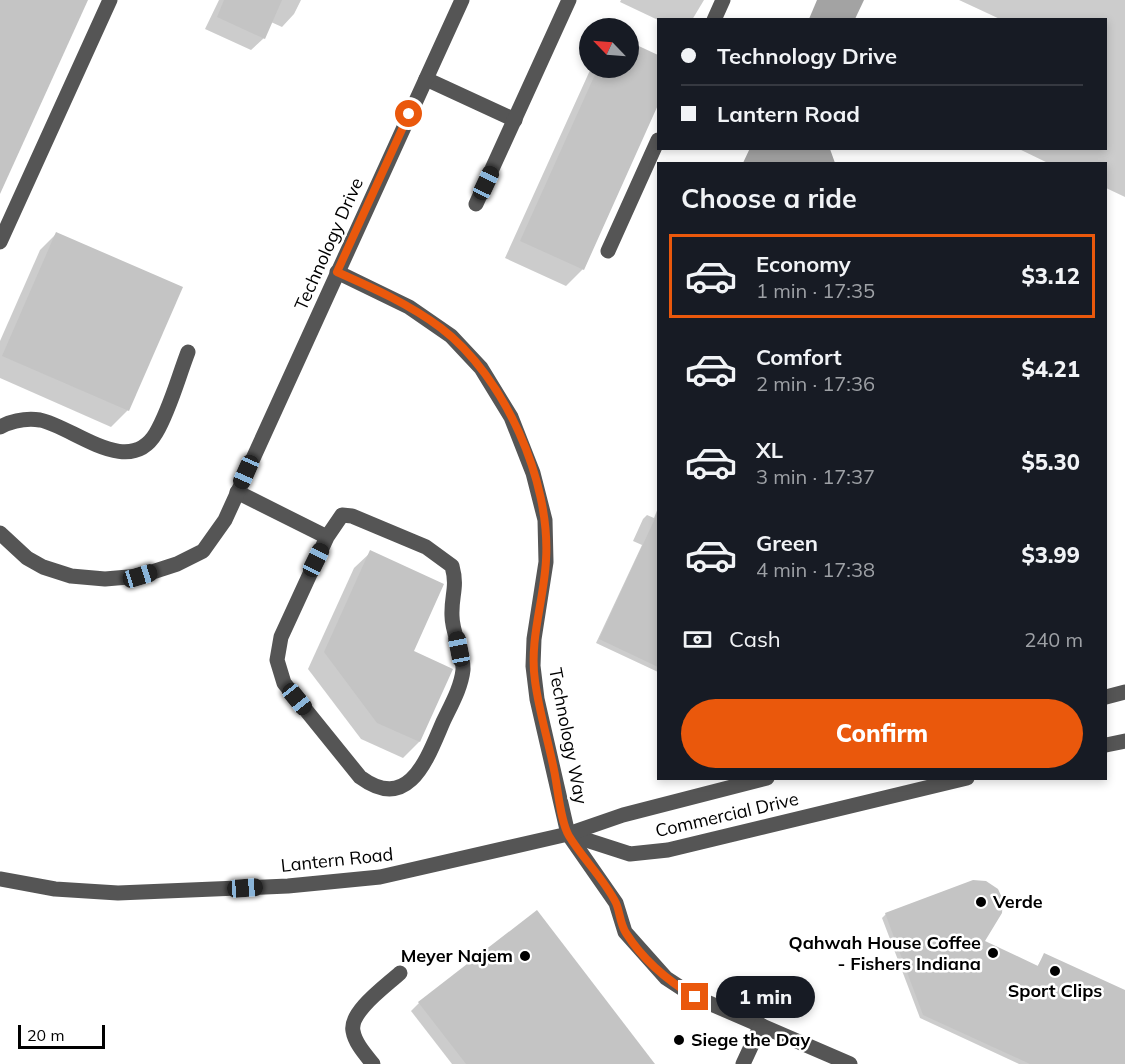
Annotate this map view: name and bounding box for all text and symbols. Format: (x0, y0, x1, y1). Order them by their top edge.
north arrow (579, 18, 639, 78)
map controls (579, 18, 639, 78)
text: Technology Drive (717, 42, 897, 70)
route start (395, 100, 422, 127)
text: Lantern Road (717, 100, 860, 128)
car (470, 163, 502, 203)
street label: Technology Drive (289, 174, 368, 314)
text: Choose a ride (681, 181, 857, 215)
icon: car (684, 249, 738, 303)
text: Economy (756, 250, 851, 278)
text: $3.12 (1021, 262, 1080, 290)
text: 1 min · 17:35 (756, 278, 875, 303)
icon: car (684, 342, 738, 396)
text: Comfort (756, 343, 842, 371)
text: $4.21 (1021, 355, 1080, 383)
text: 2 min · 17:36 (756, 371, 875, 396)
icon: car (684, 435, 738, 489)
text: XL (756, 436, 783, 464)
text: $5.30 (1021, 448, 1080, 476)
car (230, 452, 262, 492)
text: 3 min · 17:37 (756, 464, 875, 489)
icon: car (684, 528, 738, 582)
text: Green (756, 529, 818, 557)
car (300, 540, 332, 580)
text: $3.99 (1021, 541, 1080, 569)
text: 4 min · 17:38 (756, 557, 875, 582)
car (120, 562, 160, 590)
icon: cash (681, 623, 714, 656)
text: Cash (729, 625, 781, 653)
text: 240 m (1024, 627, 1083, 652)
car (447, 630, 471, 668)
street label: Technology Way (544, 666, 593, 807)
car (279, 679, 315, 719)
button: Confirm (681, 699, 1083, 768)
street label: Commercial Drive (653, 787, 801, 842)
street label: Lantern Road (280, 842, 394, 877)
car (226, 878, 264, 898)
place label: Verde (992, 890, 1043, 913)
marker: Verde (974, 895, 988, 909)
place label: Qahwah House Coffee - Fishers Indiana (789, 931, 981, 975)
place label: Meyer Najem (401, 944, 513, 967)
marker: Qahwah House Coffee - Fishers Indiana (986, 946, 1000, 960)
marker: Meyer Najem (518, 949, 532, 963)
marker: Sport Clips (1048, 964, 1062, 978)
callout: 1 min (716, 976, 815, 1018)
place label: Sport Clips (1008, 979, 1102, 1002)
route end (681, 983, 708, 1010)
text: 1 min (739, 984, 792, 1009)
scale bar (18, 1022, 105, 1050)
text: 20 m (27, 1025, 64, 1045)
place label: Siege the Day (691, 1028, 810, 1051)
marker: Siege the Day (672, 1033, 686, 1047)

